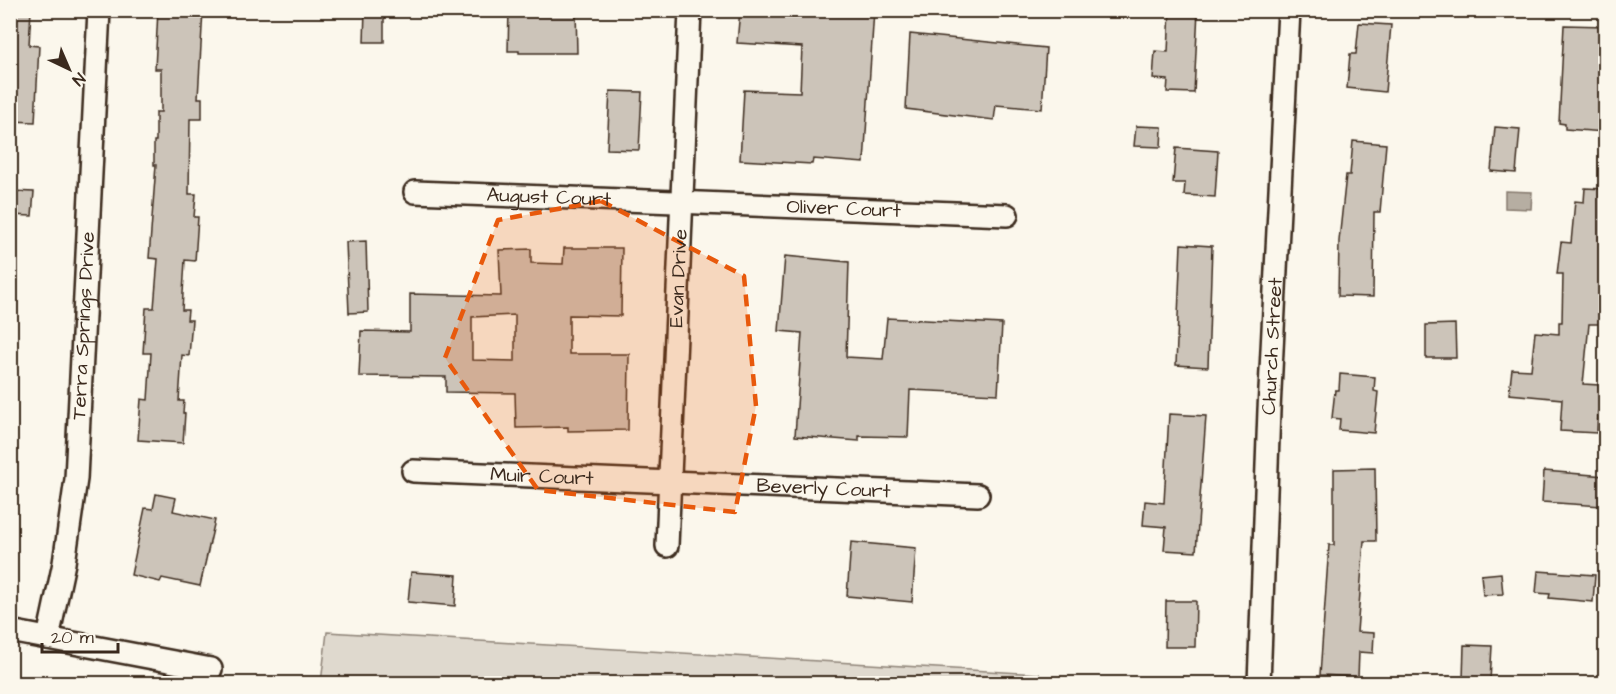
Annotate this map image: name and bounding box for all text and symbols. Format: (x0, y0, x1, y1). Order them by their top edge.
north arrow (39, 39, 99, 99)
text: N (67, 68, 90, 90)
street label: August Court (486, 181, 612, 214)
street label: Oliver Court (786, 192, 901, 225)
street label: Evan Drive (662, 228, 695, 328)
street label: Terra Springs Drive (65, 231, 102, 420)
street label: Church Street (1255, 277, 1290, 416)
street label: Muir Court (490, 460, 594, 493)
street label: Beverly Court (756, 472, 891, 505)
scale bar (42, 616, 118, 654)
text: 20 m (51, 625, 94, 650)

